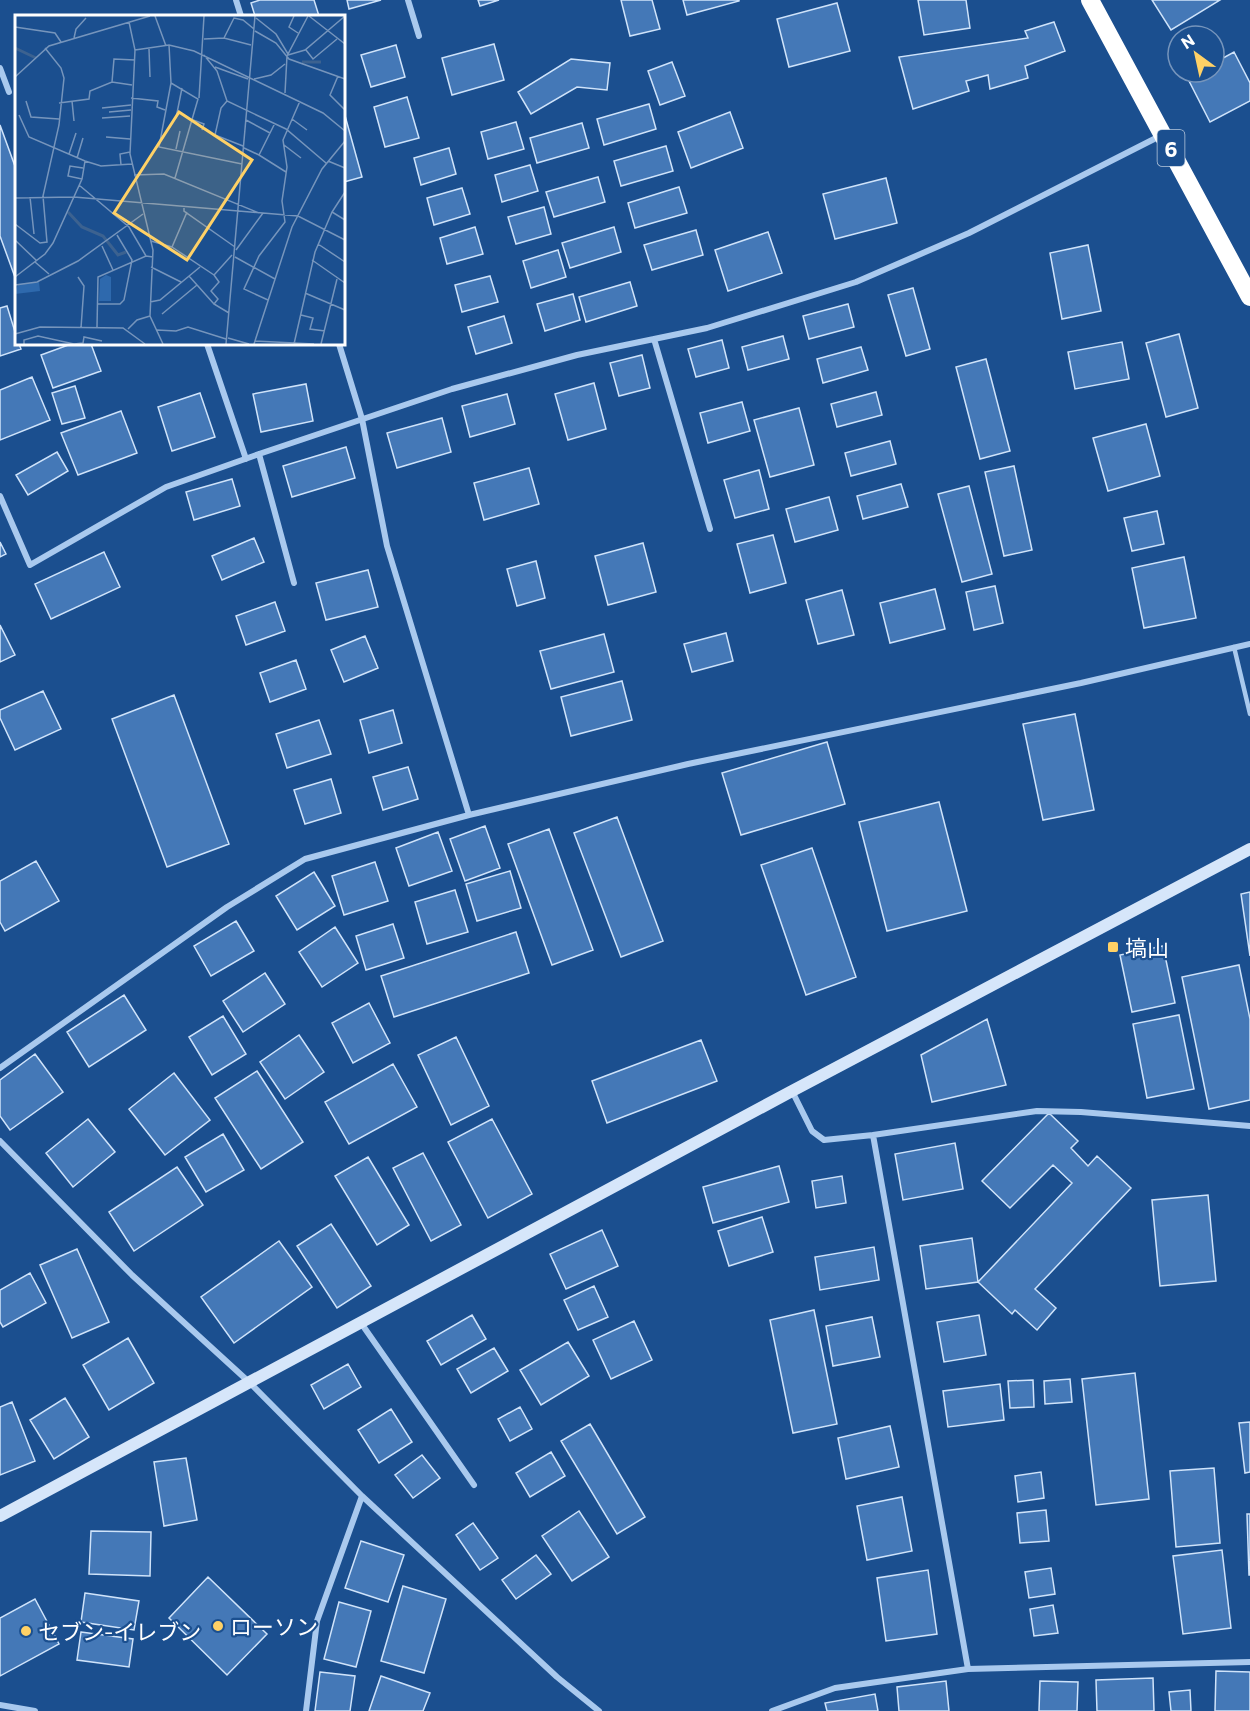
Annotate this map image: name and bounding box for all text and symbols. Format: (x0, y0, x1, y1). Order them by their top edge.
inset map (15, 15, 345, 345)
north arrow (1166, 24, 1226, 84)
text: N (1177, 30, 1198, 52)
road number: 6 (1158, 130, 1184, 166)
place label: 塙山 (1125, 934, 1169, 961)
marker: 塙山 (1106, 940, 1120, 954)
place label: ローソン (230, 1613, 318, 1640)
place label: セブン-イレブン (38, 1618, 201, 1645)
marker: ローソン (211, 1619, 225, 1633)
marker: セブン-イレブン (19, 1624, 33, 1638)

